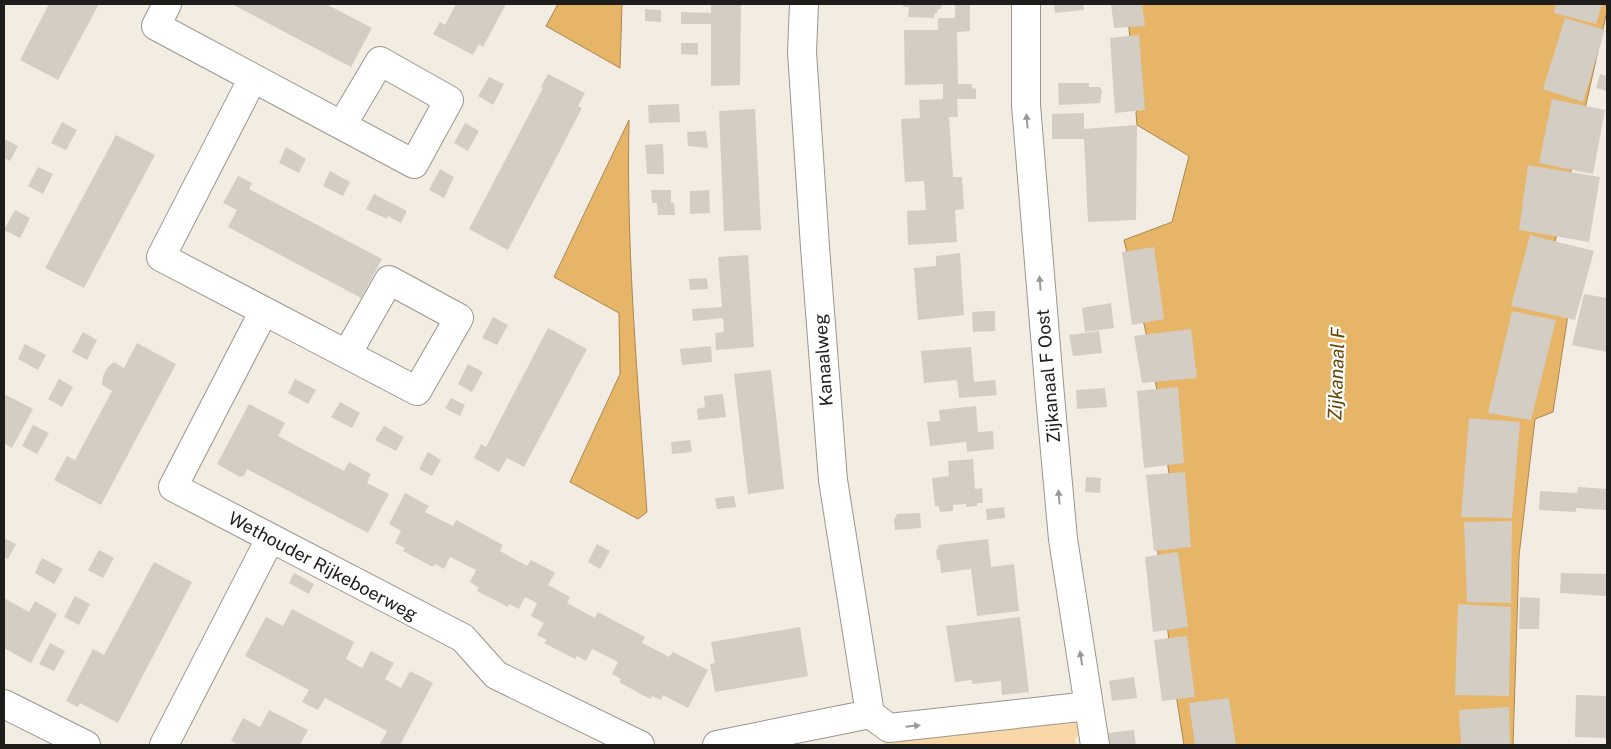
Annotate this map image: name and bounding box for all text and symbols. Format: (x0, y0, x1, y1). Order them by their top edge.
one-way arrow (1023, 113, 1031, 129)
one-way arrow (1036, 275, 1044, 291)
street label: Zijkanaal F Oost (1032, 308, 1064, 444)
street label: Kanaalweg (809, 313, 837, 407)
water label: Zijkanaal F (1323, 326, 1349, 421)
one-way arrow (1055, 489, 1063, 505)
street label: Wethouder Rijkeboerweg (225, 507, 421, 625)
one-way arrow (1077, 650, 1085, 666)
one-way arrow (906, 722, 922, 730)

